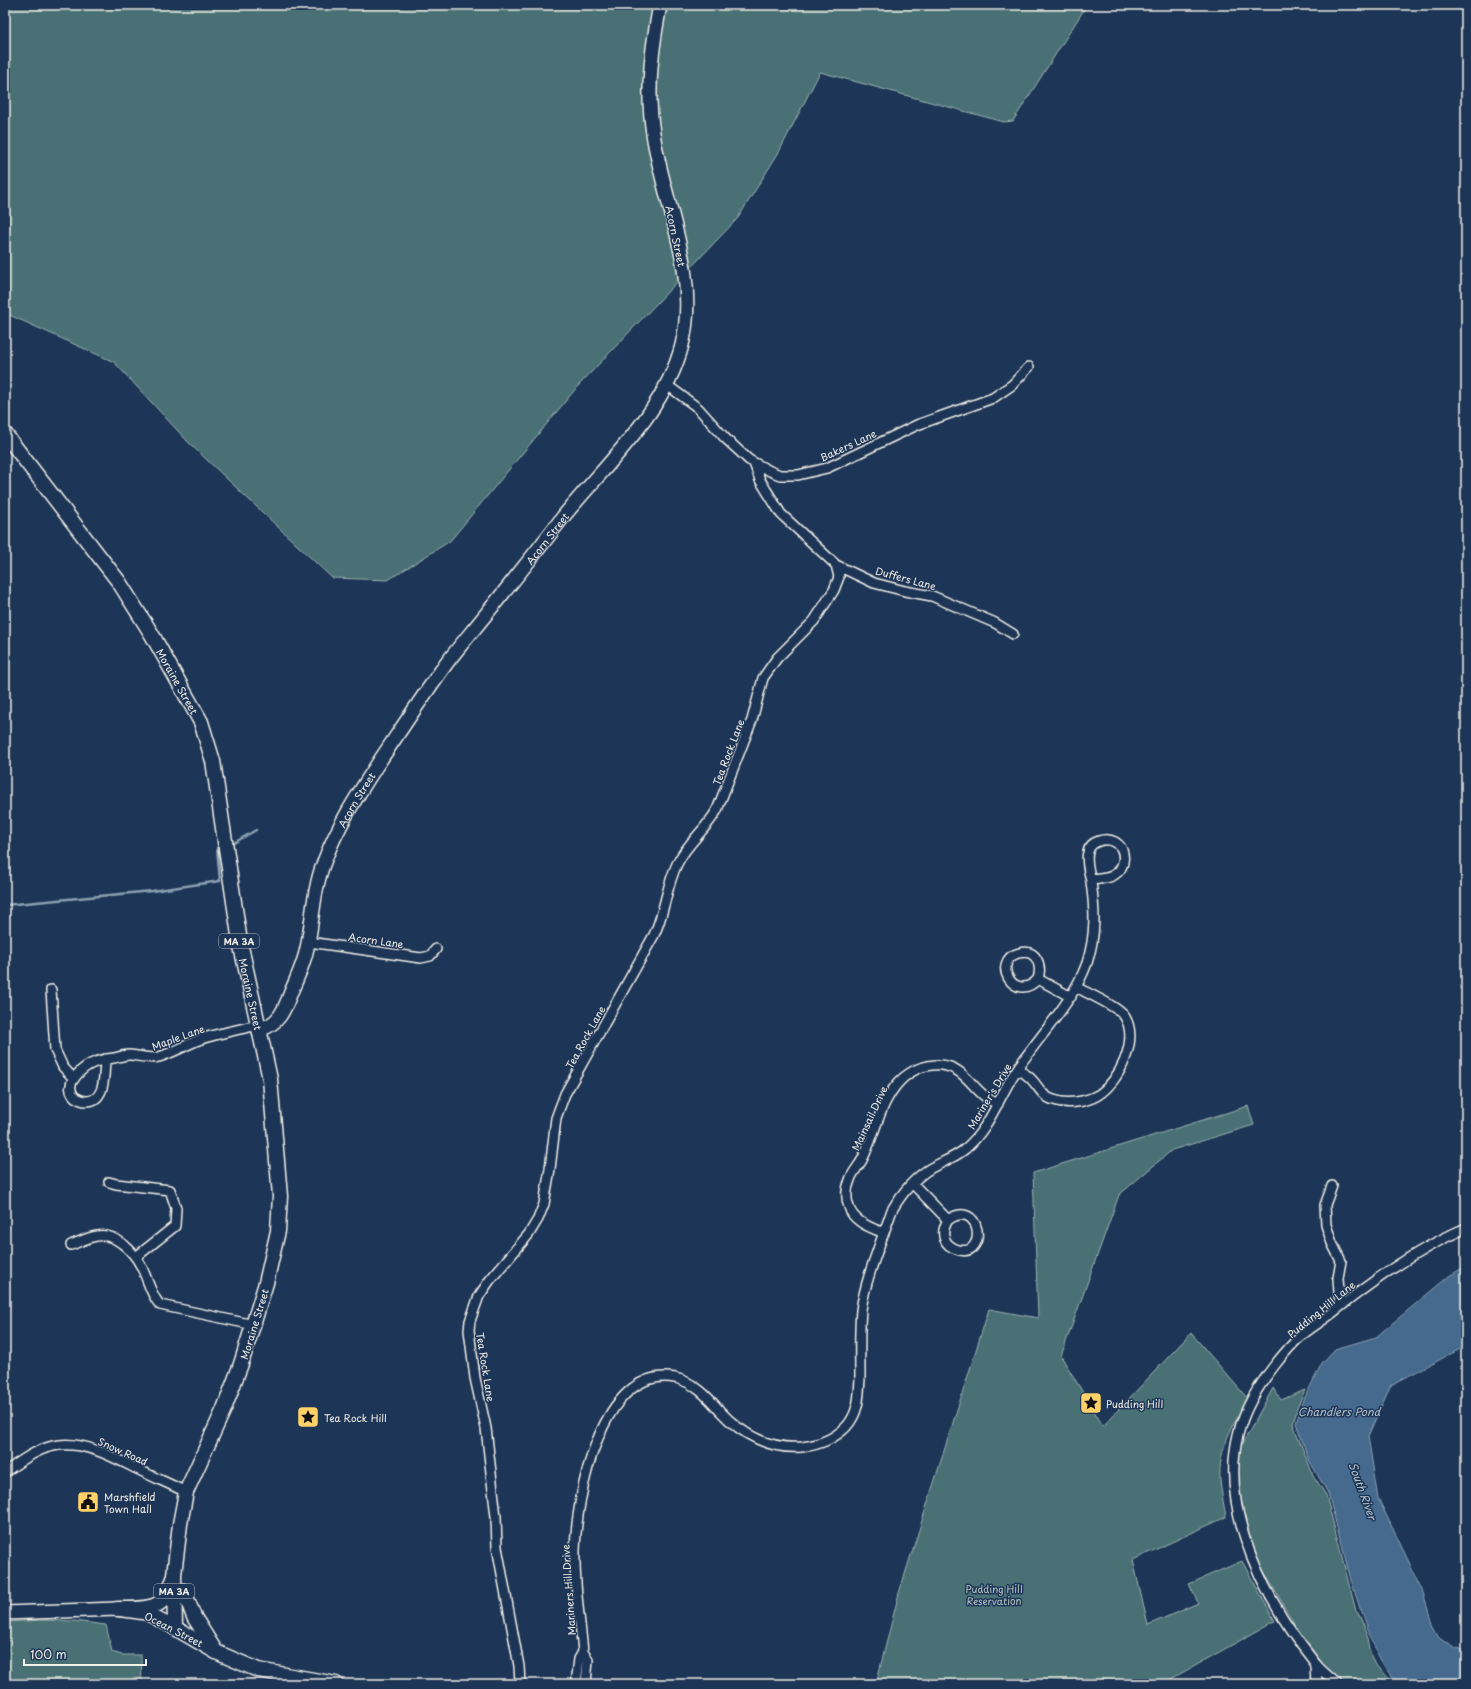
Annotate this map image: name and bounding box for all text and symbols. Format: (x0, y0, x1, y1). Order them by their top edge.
street label: Acorn Street (662, 204, 690, 268)
street label: Bakers Lane (817, 425, 879, 465)
street label: Acorn Street (522, 509, 571, 567)
street label: Duffers Lane (874, 563, 938, 593)
street label: Moraine Street (153, 645, 202, 717)
street label: Tea Rock Lane (708, 716, 748, 787)
street label: Acorn Street (333, 769, 378, 830)
street label: Acorn Lane (347, 929, 405, 951)
road number: MA 3A (219, 934, 259, 948)
street label: Moraine Street (236, 956, 267, 1031)
street label: Tea Rock Lane (561, 1002, 609, 1071)
street label: Maple Lane (149, 1020, 207, 1054)
street label: Mariner's Drive (963, 1060, 1015, 1132)
street label: Mainsail Drive (847, 1083, 891, 1153)
street label: Pudding Hill Lane (1284, 1277, 1358, 1341)
street label: Moraine Street (236, 1287, 272, 1361)
street label: Tea Rock Lane (473, 1331, 499, 1403)
place icon: Pudding Hill (1078, 1390, 1104, 1416)
place label: Pudding Hill (1106, 1396, 1163, 1411)
water label: Chandlers Pond (1298, 1403, 1382, 1420)
place icon: Tea Rock Hill (295, 1404, 321, 1430)
place label: Tea Rock Hill (324, 1410, 387, 1425)
street label: Snow Road (96, 1433, 150, 1469)
water label: South River (1345, 1460, 1382, 1524)
public building icon: Marshfield Town Hall (75, 1489, 101, 1515)
place label: Marshfield Town Hall (104, 1489, 155, 1516)
street label: Mariners Hill Drive (557, 1544, 579, 1636)
park label: Pudding Hill Reservation (965, 1581, 1023, 1608)
road number: MA 3A (154, 1584, 194, 1598)
street label: Ocean Street (142, 1608, 206, 1650)
scale bar (24, 1641, 146, 1667)
text: 100 m (30, 1645, 67, 1663)

